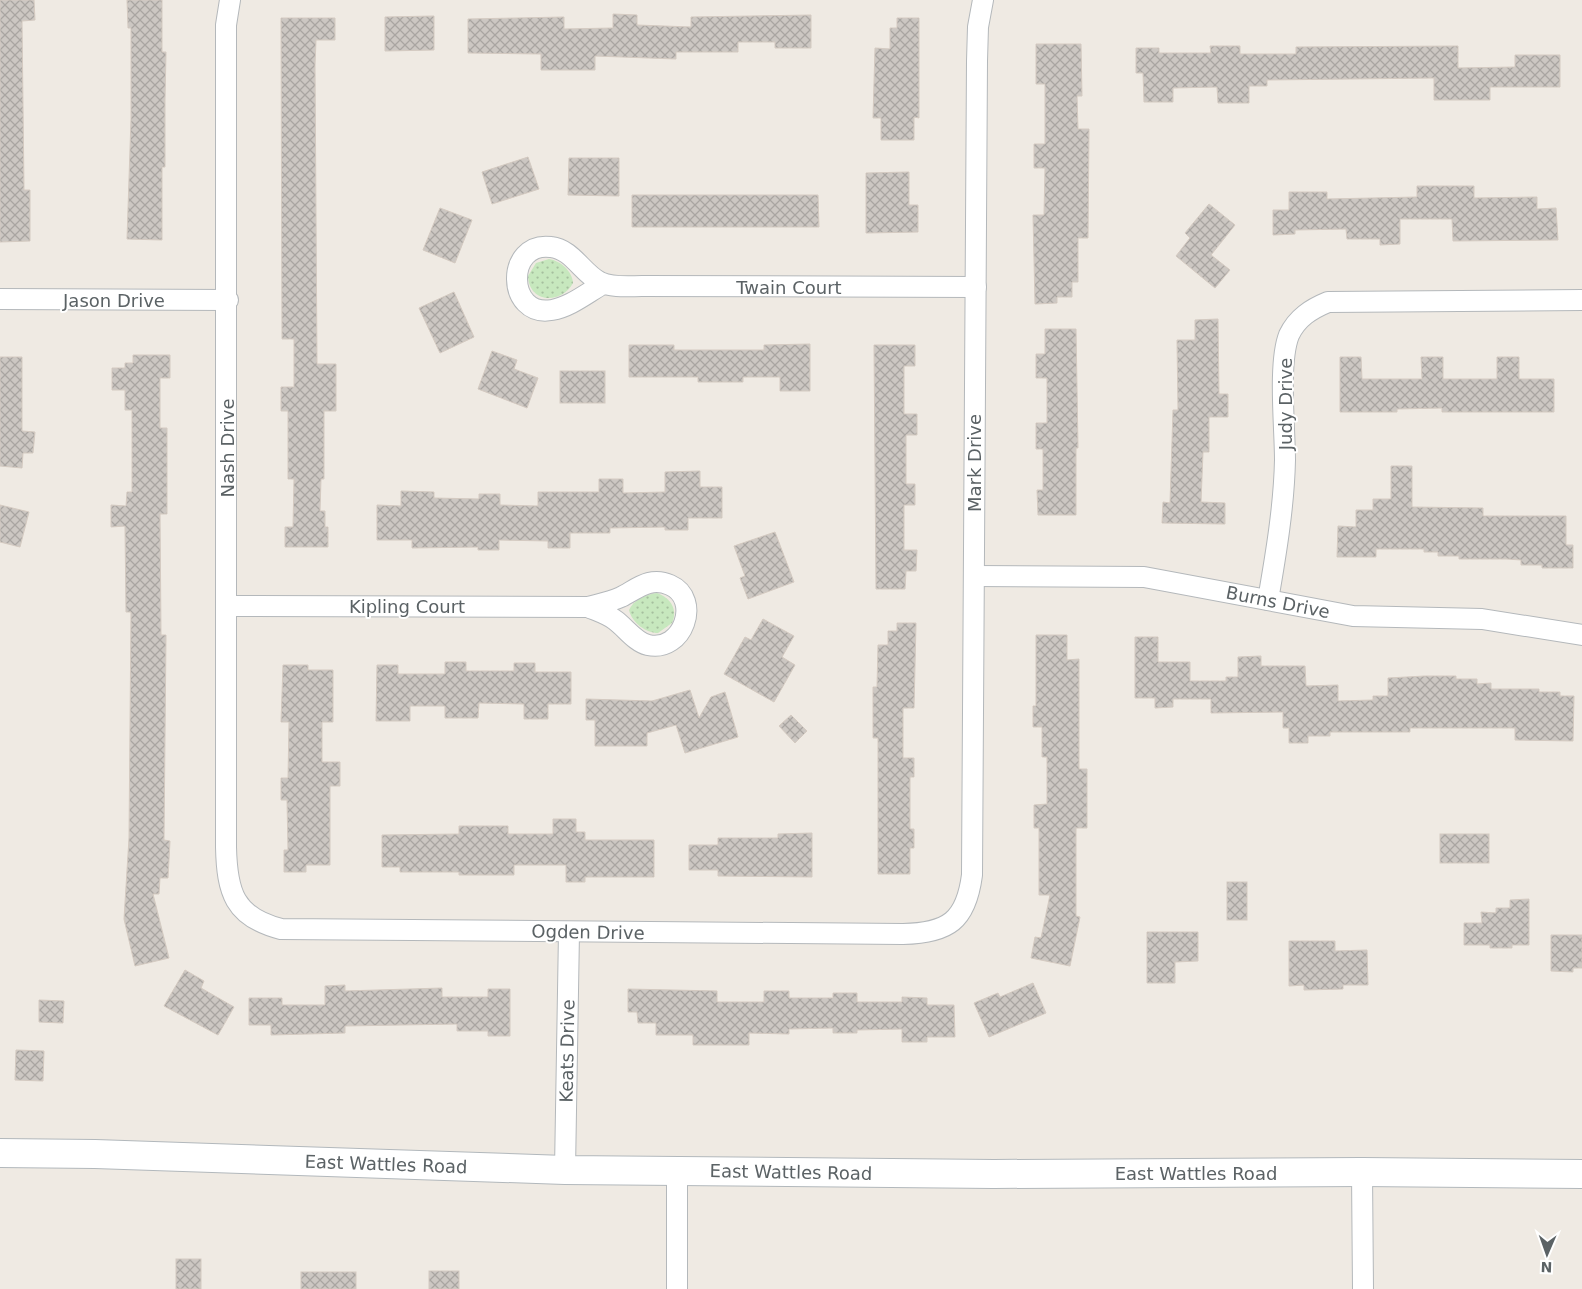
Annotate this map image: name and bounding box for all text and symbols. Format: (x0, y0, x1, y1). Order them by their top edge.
street label: Twain Court (735, 277, 842, 298)
street label: Jason Drive (62, 290, 165, 311)
street label: Judy Drive (1275, 358, 1296, 451)
street label: Nash Drive (217, 399, 238, 498)
street label: Mark Drive (964, 414, 985, 512)
street label: Burns Drive (1224, 582, 1332, 622)
street label: Kipling Court (349, 596, 465, 617)
street label: Ogden Drive (531, 921, 645, 943)
street label: Keats Drive (556, 999, 578, 1103)
street label: East Wattles Road (304, 1151, 468, 1177)
street label: East Wattles Road (709, 1160, 873, 1184)
street label: East Wattles Road (1115, 1163, 1277, 1184)
north arrow (1522, 1229, 1572, 1279)
text: N (1540, 1259, 1553, 1275)

